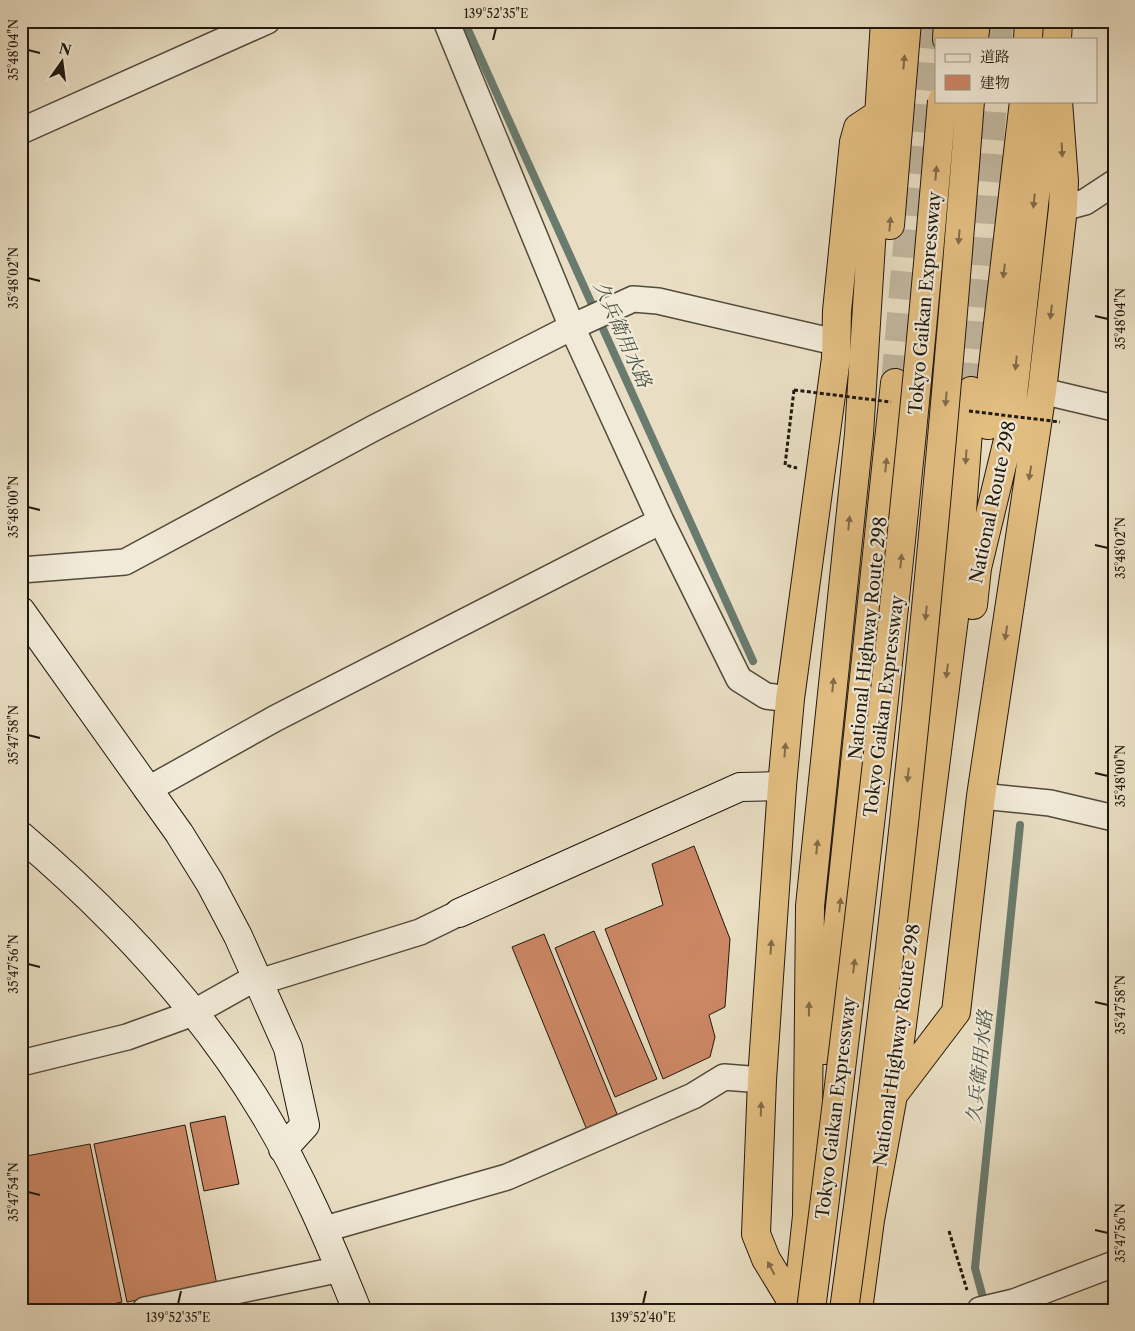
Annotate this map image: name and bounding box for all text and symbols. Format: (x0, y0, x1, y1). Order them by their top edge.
text: 139°52'35"E (464, 6, 528, 21)
text: 35°48'04"N (6, 19, 21, 81)
north arrow (38, 38, 88, 88)
legend (935, 38, 1098, 102)
text: N (57, 39, 73, 60)
text: 道路 (980, 47, 1010, 66)
one-way arrow (900, 54, 908, 70)
text: 建物 (980, 73, 1010, 92)
one-way arrow (1059, 142, 1067, 158)
one-way arrow (932, 165, 940, 181)
street label: Tokyo Gaikan Expressway (904, 190, 946, 415)
one-way arrow (1030, 194, 1038, 210)
one-way arrow (886, 215, 894, 231)
one-way arrow (955, 229, 963, 245)
text: 35°48'02"N (6, 247, 21, 309)
one-way arrow (1000, 264, 1008, 280)
water label: 久兵衛用水路 (589, 277, 657, 393)
text: 35°48'04"N (1113, 288, 1128, 350)
one-way arrow (1047, 304, 1055, 320)
one-way arrow (1012, 355, 1020, 371)
one-way arrow (941, 391, 949, 407)
street label: National Route 298 (965, 419, 1021, 585)
one-way arrow (962, 449, 970, 465)
one-way arrow (882, 457, 890, 473)
one-way arrow (1026, 465, 1034, 481)
text: 35°48'00"N (6, 476, 21, 538)
street label: National Highway Route 298 (844, 515, 892, 761)
one-way arrow (846, 515, 854, 531)
text: 35°48'02"N (1113, 517, 1128, 579)
one-way arrow (897, 553, 905, 569)
street label: Tokyo Gaikan Expressway (859, 593, 909, 818)
one-way arrow (922, 605, 930, 621)
one-way arrow (1001, 626, 1009, 642)
one-way arrow (943, 663, 951, 679)
one-way arrow (829, 677, 837, 693)
text: 35°47'58"N (6, 705, 21, 765)
one-way arrow (781, 742, 789, 758)
text: 35°48'00"N (1113, 745, 1128, 807)
one-way arrow (904, 767, 912, 783)
one-way arrow (813, 838, 821, 854)
one-way arrow (836, 897, 844, 913)
street label: National Highway Route 298 (869, 922, 925, 1168)
text: 35°47'56"N (6, 934, 21, 994)
one-way arrow (767, 939, 775, 955)
one-way arrow (850, 958, 858, 974)
text: 35°47'58"N (1113, 975, 1128, 1035)
street label: Tokyo Gaikan Expressway (811, 995, 861, 1220)
one-way arrow (805, 1000, 813, 1016)
water label: 久兵衛用水路 (962, 1007, 997, 1125)
one-way arrow (757, 1101, 765, 1117)
text: 35°47'54"N (6, 1162, 21, 1222)
text: 35°47'56"N (1113, 1203, 1128, 1263)
one-way arrow (767, 1261, 775, 1276)
text: 139°52'35"E (146, 1310, 210, 1325)
text: 139°52'40"E (610, 1310, 676, 1325)

